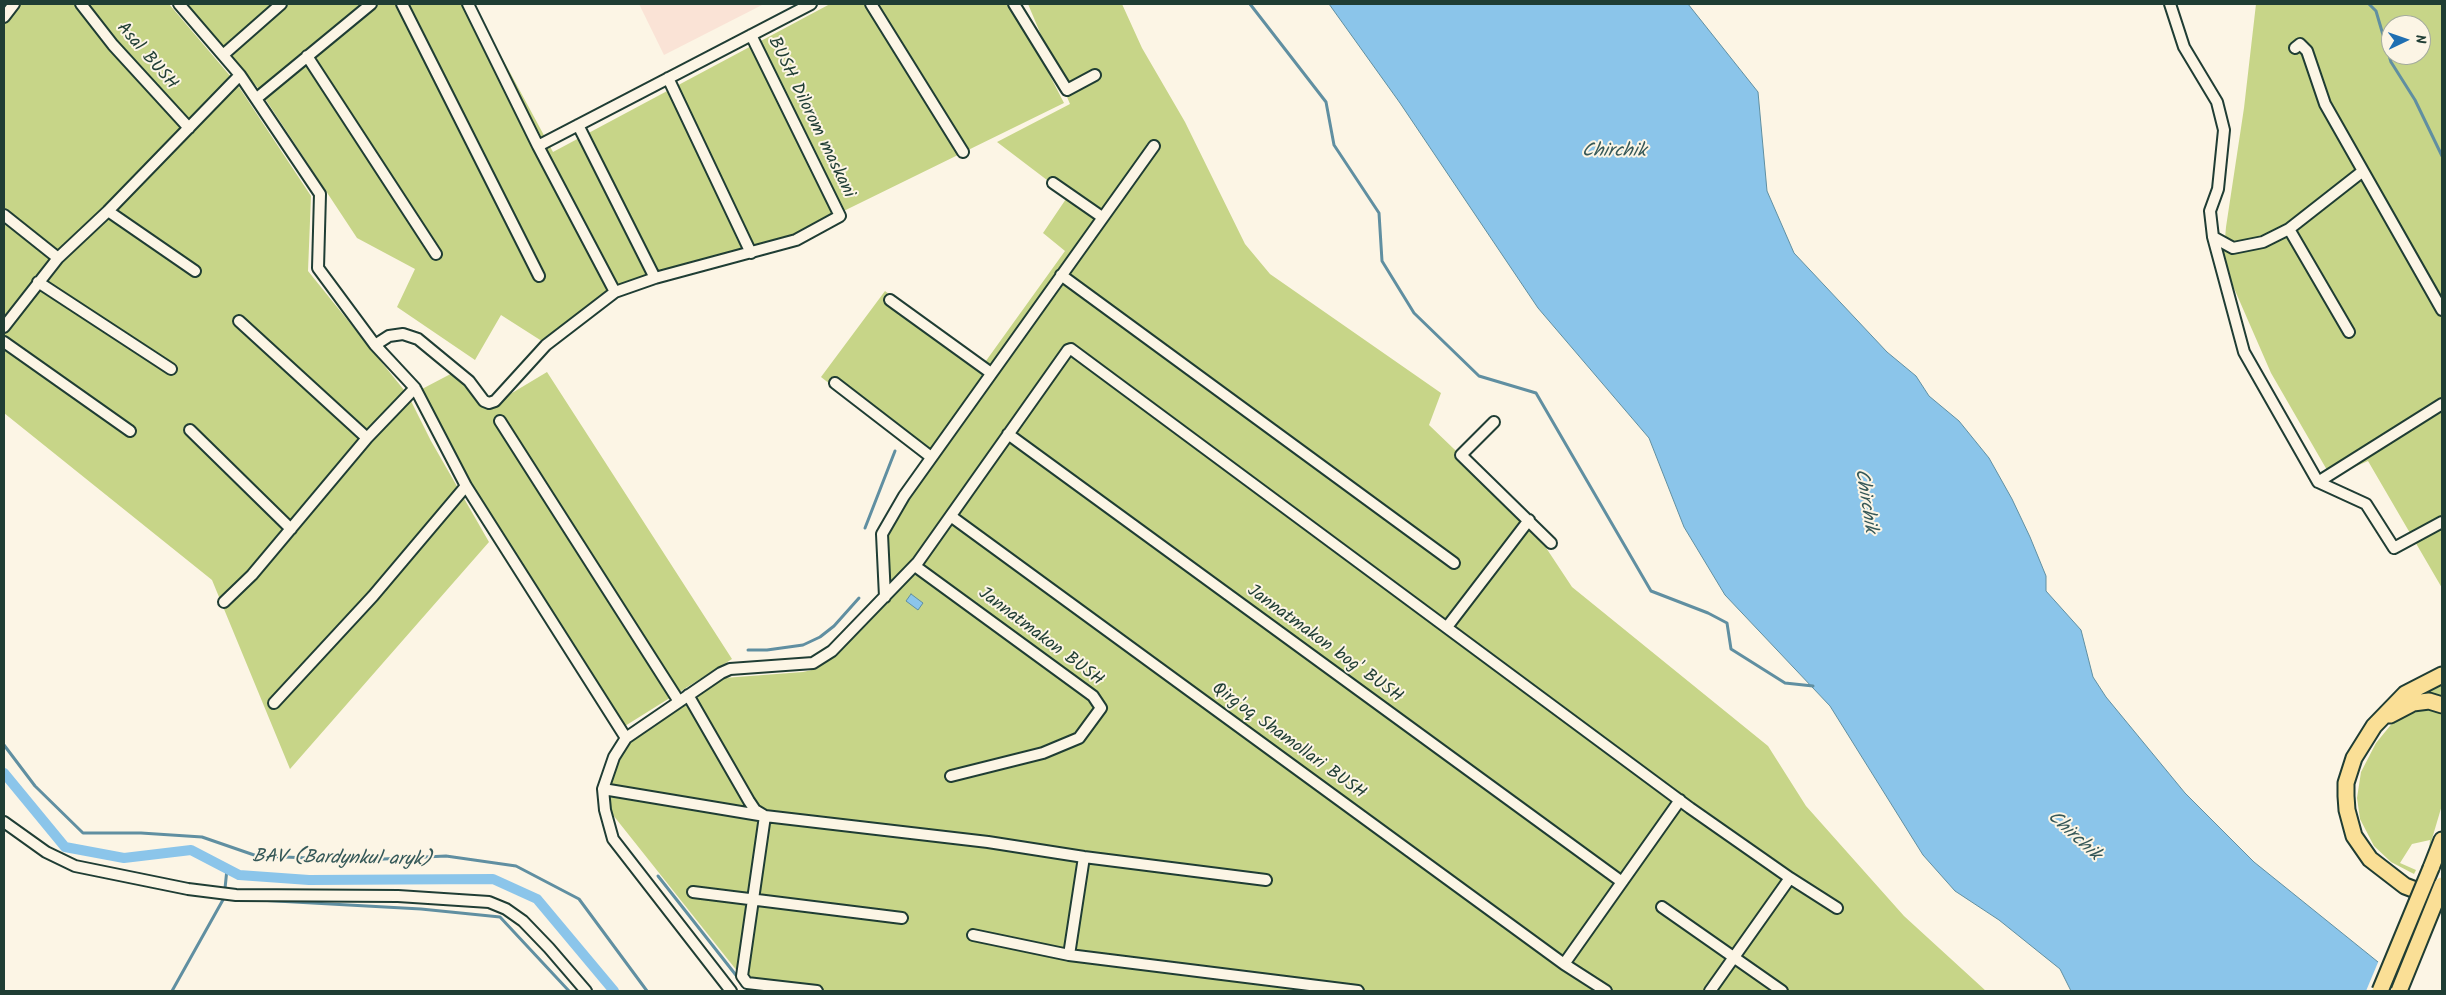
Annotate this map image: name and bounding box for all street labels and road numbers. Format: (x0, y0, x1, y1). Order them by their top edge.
street label: Asal BUSH (111, 19, 181, 95)
street label: BUSH Dilorom maskani (762, 34, 858, 202)
street label: Jannatmakon bog' BUSH (1242, 581, 1406, 709)
street label: Jannatmakon BUSH (973, 584, 1107, 692)
street label: Qirg'oq Shamollari BUSH (1207, 679, 1369, 805)

